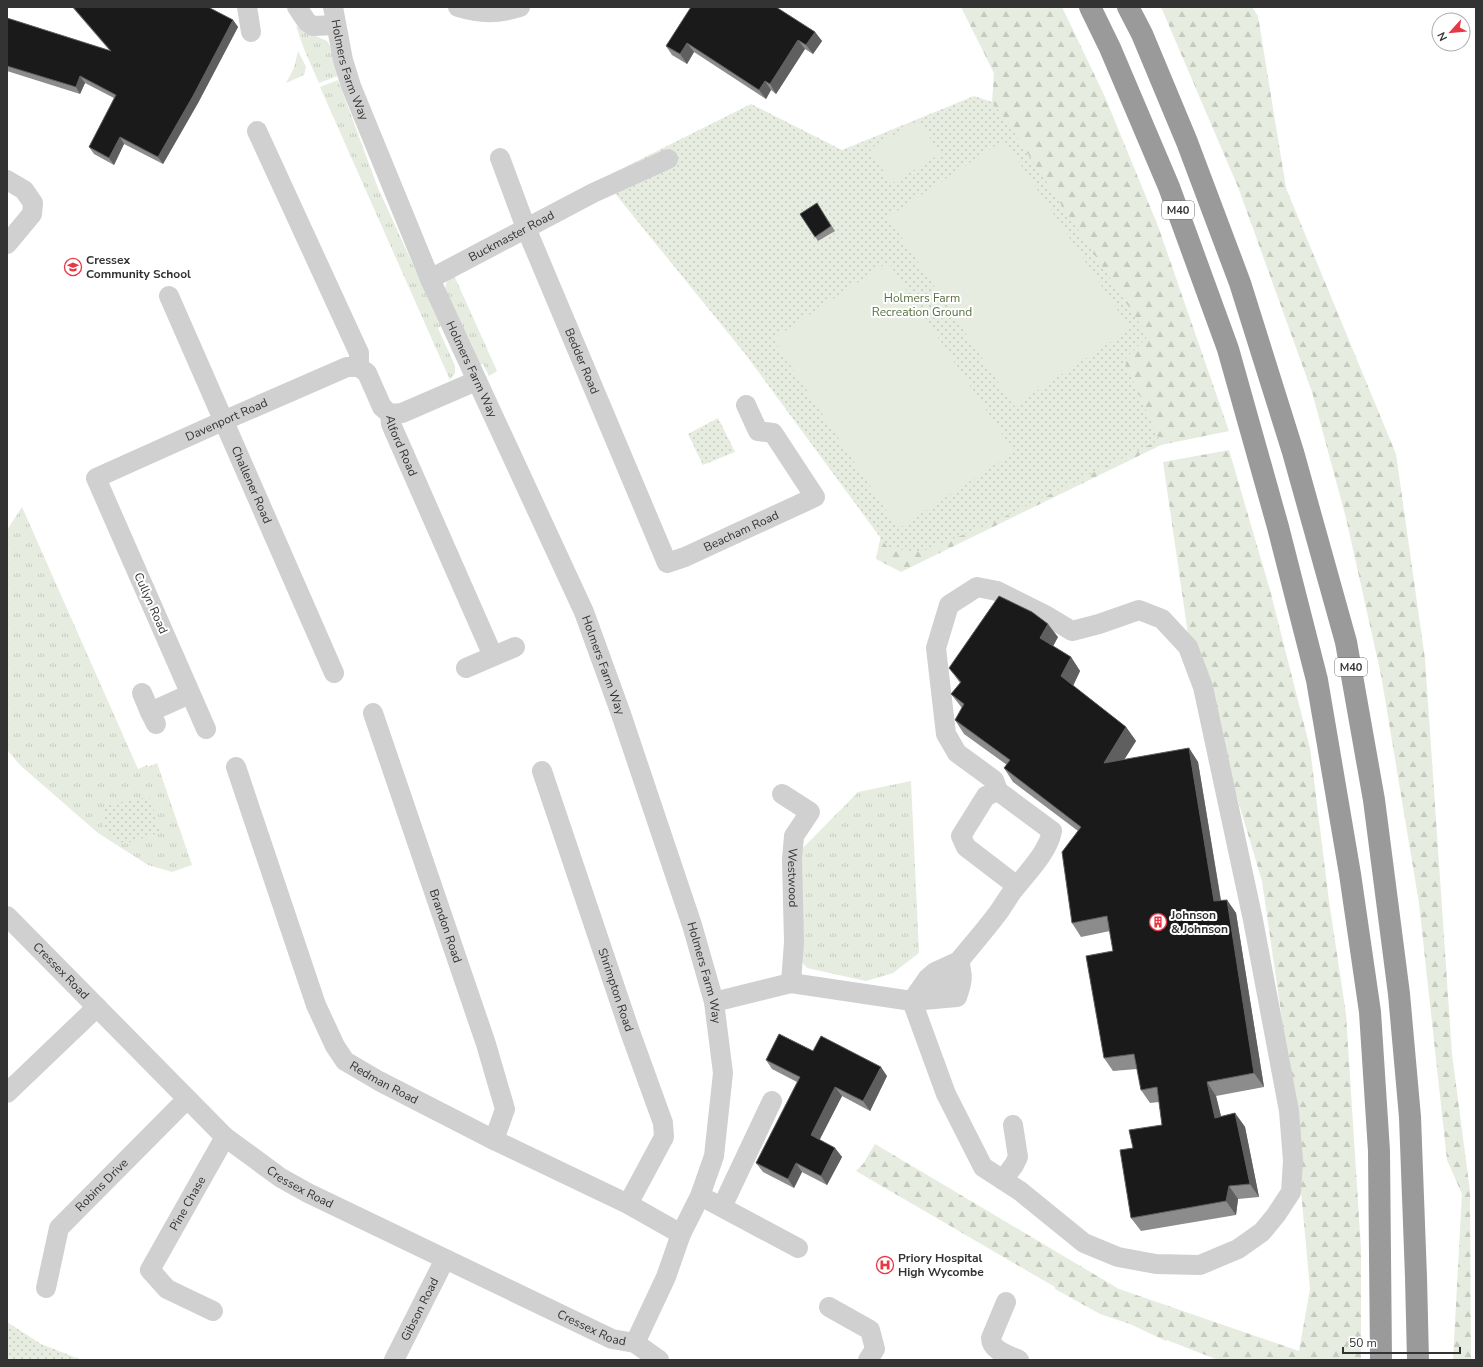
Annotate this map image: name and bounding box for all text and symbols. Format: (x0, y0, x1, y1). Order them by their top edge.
north arrow (1431, 12, 1471, 52)
street label: Holmers Farm Way (327, 18, 372, 123)
text: N (1434, 29, 1451, 43)
road number: M40 (1162, 201, 1194, 219)
street label: Buckmaster Road (466, 207, 557, 265)
place label: Cressex Community School (86, 252, 191, 282)
school or university icon: Cressex Community School (63, 257, 83, 277)
park label: Holmers Farm Recreation Ground (872, 290, 972, 320)
street label: Holmers Farm Way (442, 318, 501, 421)
street label: Bedder Road (561, 326, 603, 397)
street label: Davenport Road (183, 395, 270, 445)
street label: Alford Road (382, 415, 421, 479)
street label: Challener Road (228, 443, 276, 526)
street label: Beacham Road (701, 507, 781, 555)
street label: Cullyn Road (130, 570, 172, 636)
street label: Holmers Farm Way (578, 613, 629, 718)
road number: M40 (1335, 658, 1367, 676)
street label: Westwood (784, 847, 801, 908)
street label: Brandon Road (426, 887, 466, 965)
place label: Johnson & Johnson (1170, 907, 1228, 937)
building icon: Johnson & Johnson (1148, 912, 1168, 932)
street label: Holmers Farm Way (683, 920, 725, 1025)
street label: Cressex Road (29, 939, 93, 1003)
street label: Shrimpton Road (594, 946, 637, 1034)
street label: Redman Road (347, 1058, 421, 1108)
street label: Robins Drive (72, 1155, 132, 1215)
street label: Cressex Road (264, 1162, 336, 1212)
street label: Pine Chase (166, 1173, 209, 1233)
place label: Priory Hospital High Wycombe (898, 1250, 984, 1280)
hospital icon: Priory Hospital High Wycombe (875, 1255, 895, 1275)
street label: Gibson Road (397, 1275, 442, 1343)
street label: Cressex Road (554, 1306, 627, 1349)
scale bar (1343, 1329, 1460, 1355)
text: 50 m (1349, 1335, 1377, 1351)

